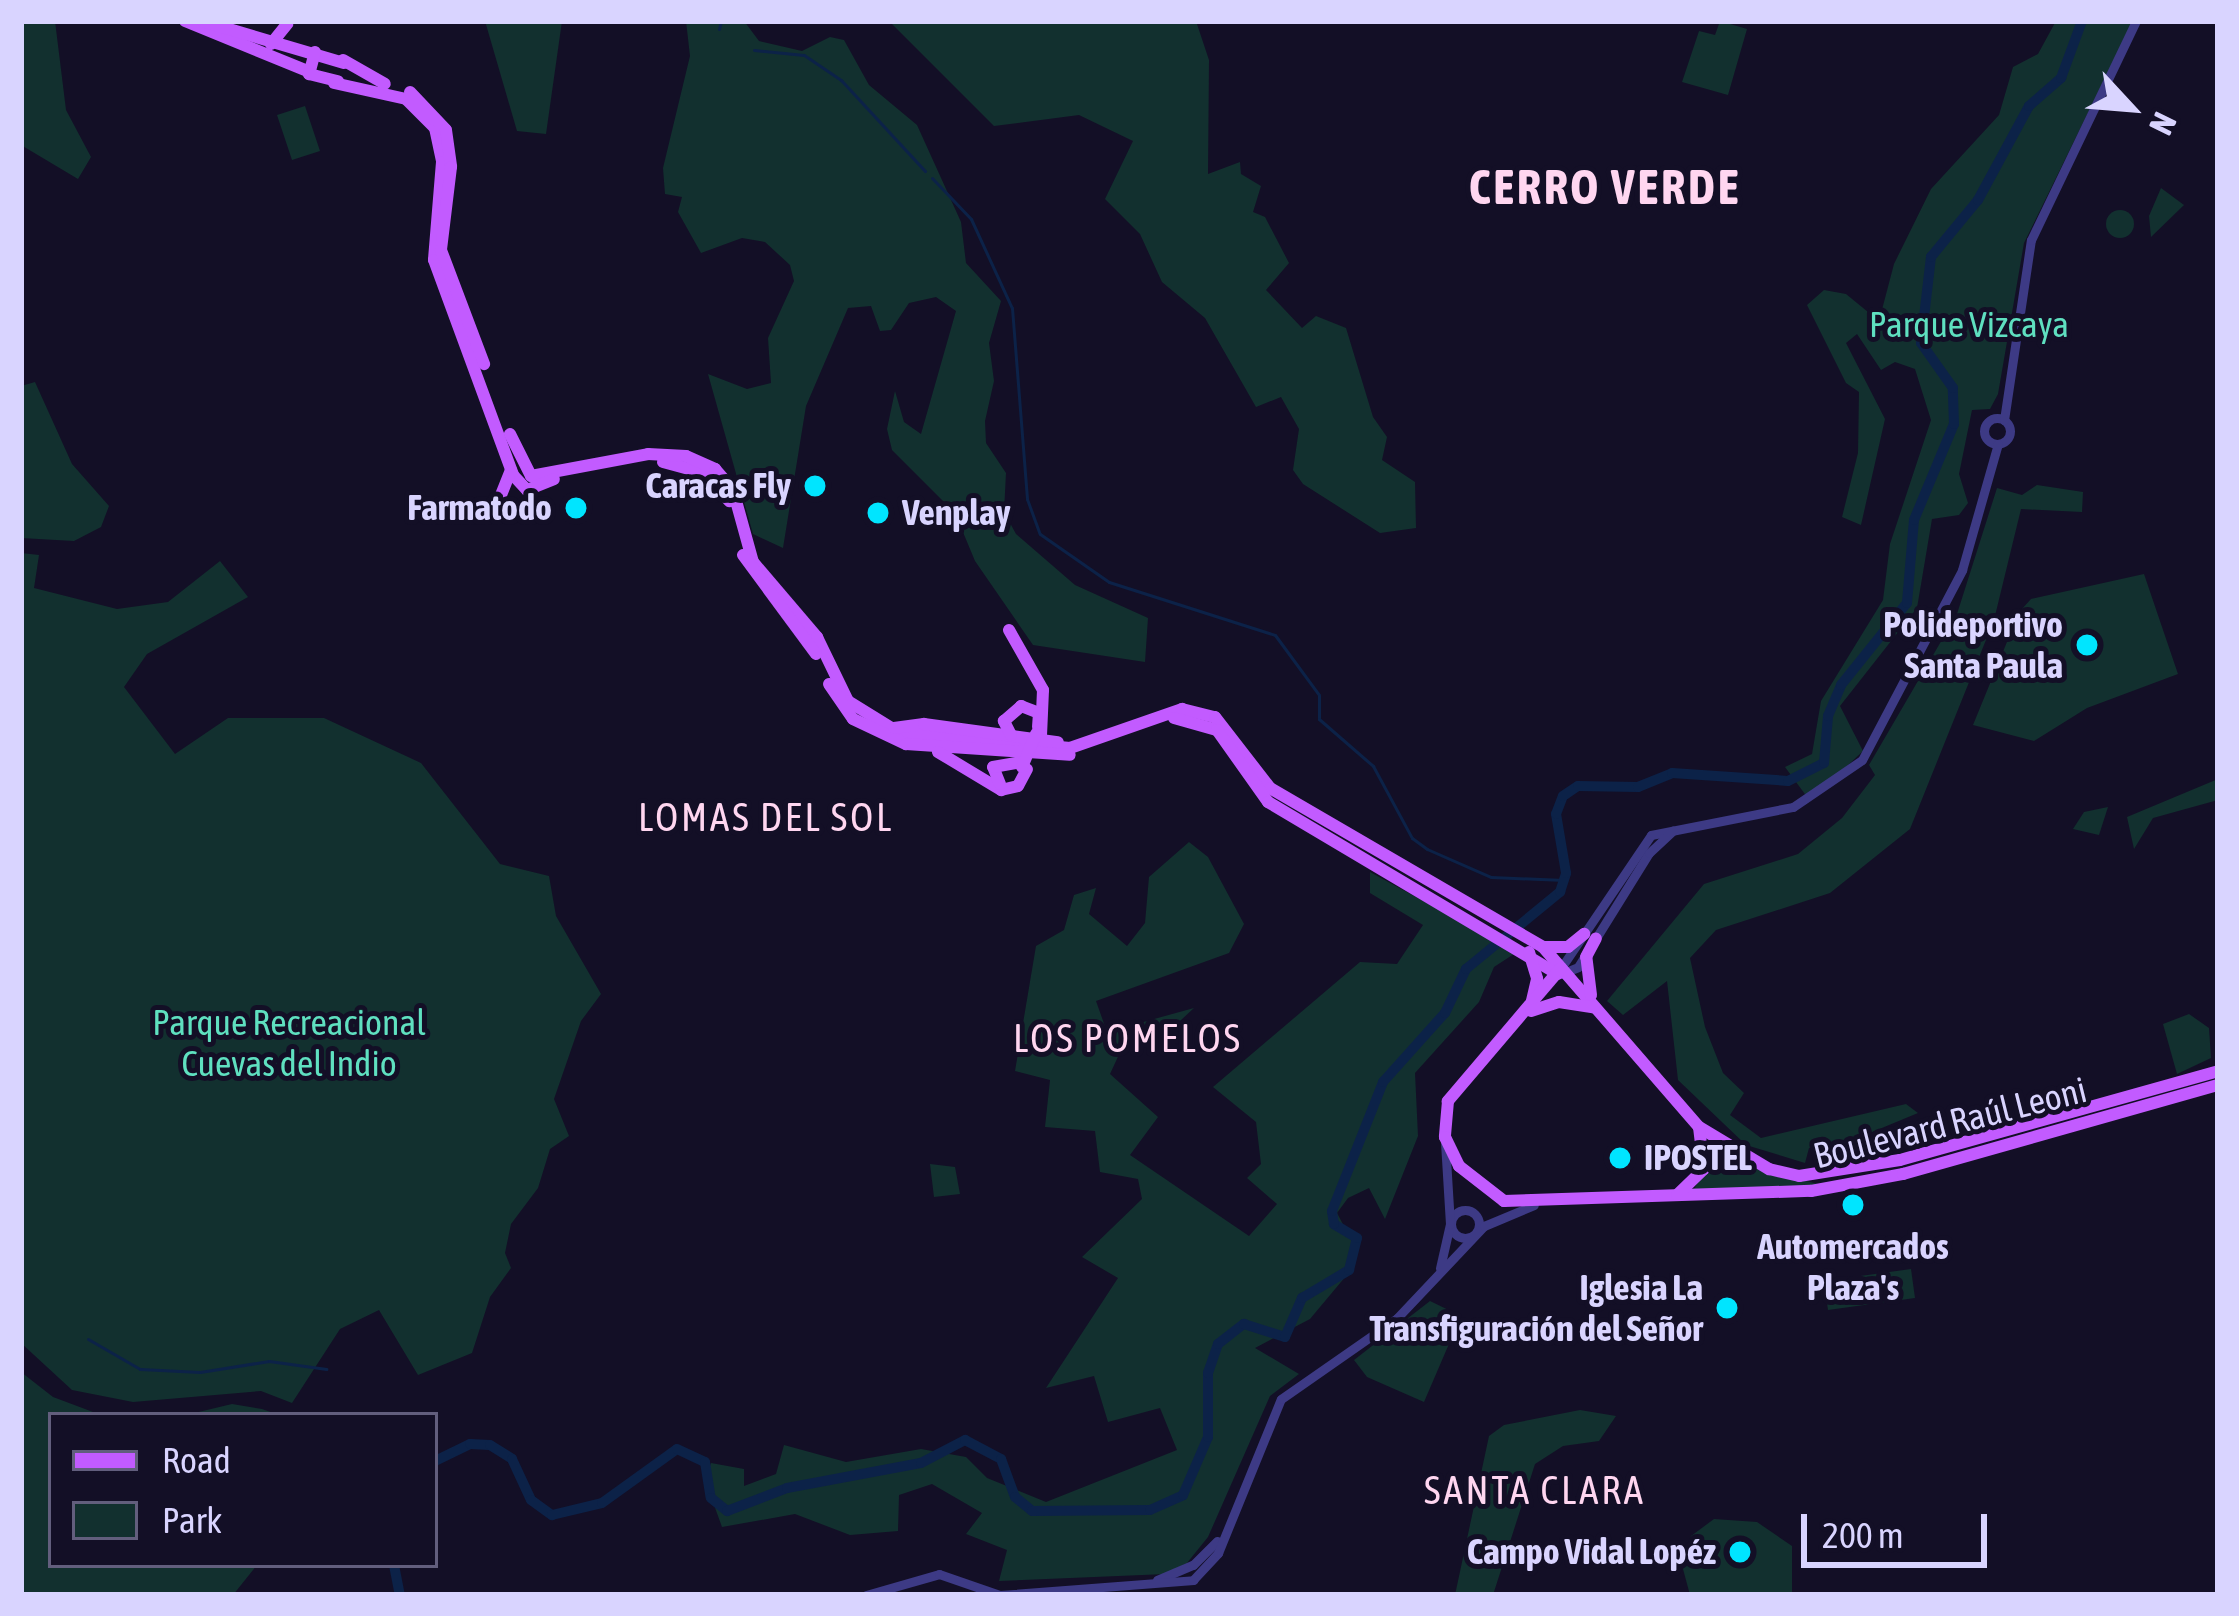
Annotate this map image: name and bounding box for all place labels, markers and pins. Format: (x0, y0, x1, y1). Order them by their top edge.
place label: Caracas Fly (645, 464, 791, 508)
marker: Caracas Fly (802, 473, 828, 499)
place label: Farmatodo (407, 486, 552, 530)
place label: Venplay (902, 491, 1011, 535)
marker: Farmatodo (563, 495, 589, 521)
marker: Venplay (865, 500, 891, 526)
place label: Polideportivo Santa Paula (1883, 602, 2063, 687)
marker: Polideportivo Santa Paula (2074, 632, 2100, 658)
place label: IPOSTEL (1644, 1136, 1752, 1180)
marker: IPOSTEL (1607, 1145, 1633, 1171)
marker: Automercados Plaza's (1840, 1192, 1866, 1218)
place label: Automercados Plaza's (1757, 1224, 1949, 1309)
place label: Iglesia La Transfiguración del Señor (1370, 1265, 1703, 1350)
marker: Iglesia La Transfiguración del Señor (1714, 1295, 1740, 1321)
place label: Campo Vidal Lopéz (1467, 1530, 1716, 1574)
marker: Campo Vidal Lopéz (1727, 1539, 1753, 1565)

